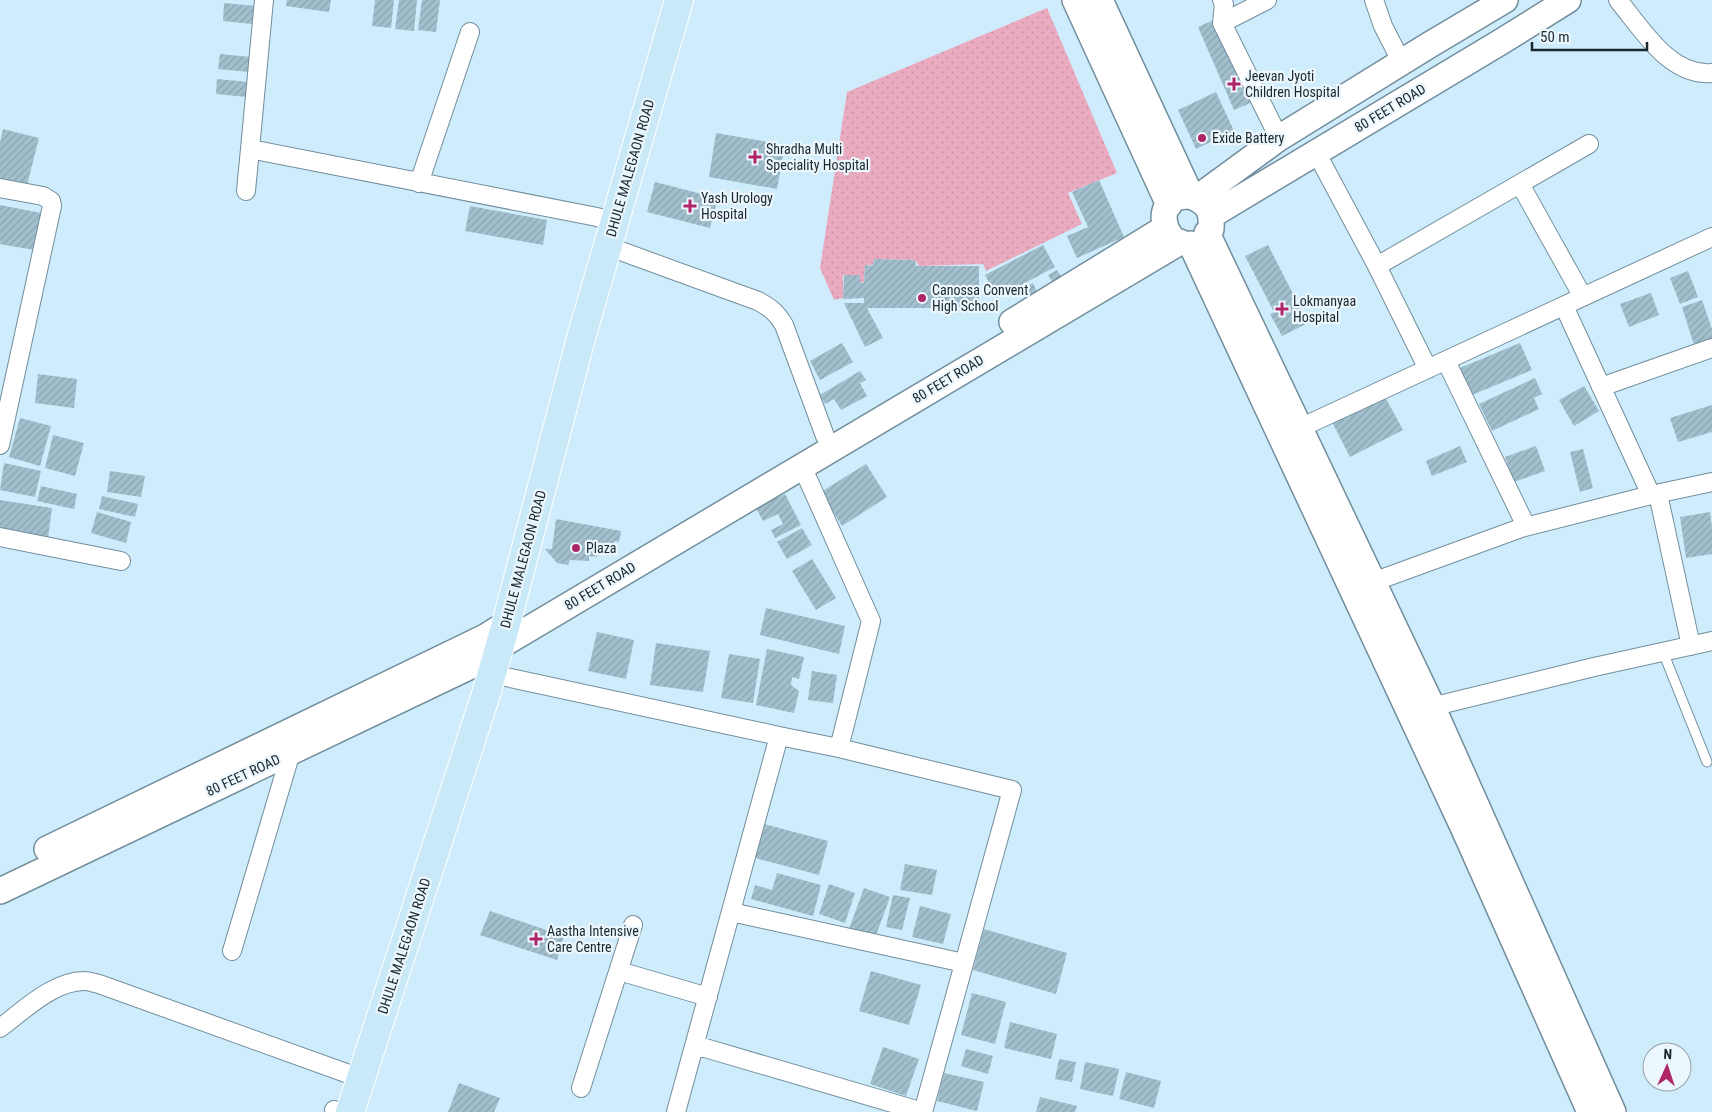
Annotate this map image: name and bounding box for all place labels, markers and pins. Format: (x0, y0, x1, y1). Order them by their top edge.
place label: Jeevan Jyoti Children Hospital (1245, 68, 1340, 100)
marker: Jeevan Jyoti Children Hospital (1227, 77, 1241, 91)
place label: Exide Battery (1212, 130, 1285, 146)
marker: Exide Battery (1196, 132, 1208, 144)
place label: Shradha Multi Speciality Hospital (766, 141, 869, 173)
marker: Shradha Multi Speciality Hospital (748, 150, 762, 164)
place label: Yash Urology Hospital (701, 190, 773, 222)
marker: Yash Urology Hospital (683, 199, 697, 213)
place label: Canossa Convent High School (932, 282, 1028, 314)
marker: Canossa Convent High School (916, 292, 928, 304)
place label: Lokmanyaa Hospital (1293, 293, 1356, 325)
marker: Lokmanyaa Hospital (1275, 302, 1289, 316)
place label: Plaza (586, 540, 617, 556)
marker: Plaza (570, 542, 582, 554)
place label: Aastha Intensive Care Centre (547, 923, 639, 955)
marker: Aastha Intensive Care Centre (529, 932, 543, 946)

